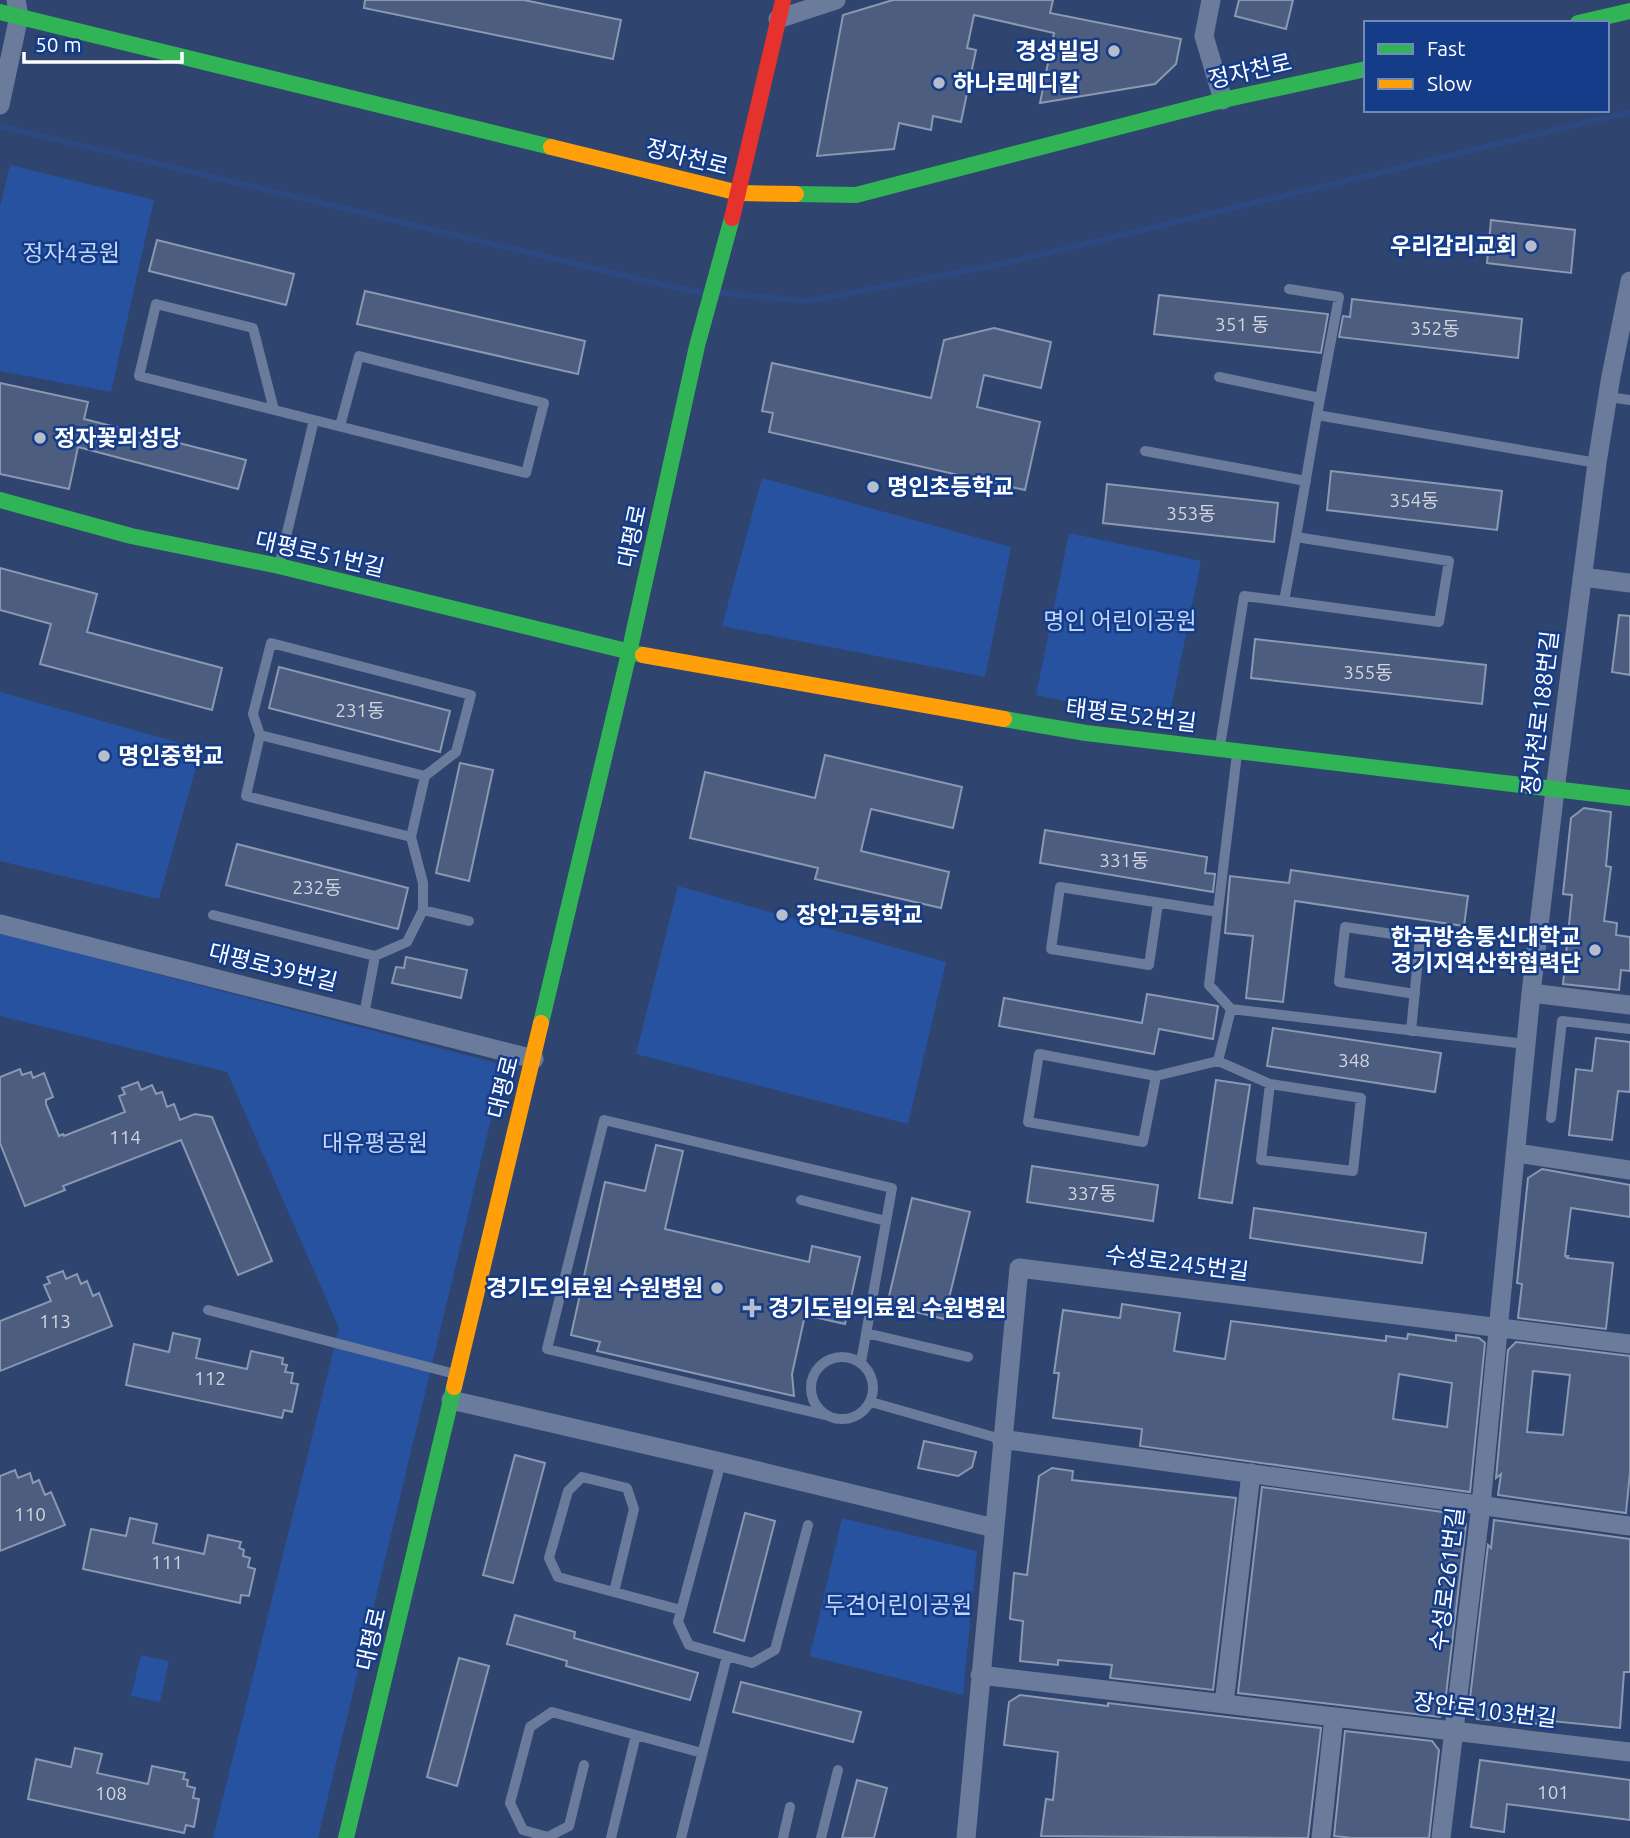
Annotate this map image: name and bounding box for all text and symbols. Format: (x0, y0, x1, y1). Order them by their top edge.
scale bar (24, 21, 182, 65)
legend (1364, 21, 1609, 112)
text: 50 m (35, 32, 82, 56)
text: Fast (1427, 36, 1465, 60)
place label: 경성빌딩 (1015, 38, 1100, 63)
marker: 경성빌딩 (1106, 43, 1122, 59)
street label: 정자천로 (1206, 49, 1294, 92)
place label: 하나로메디칼 (953, 70, 1080, 95)
text: Slow (1427, 71, 1472, 95)
marker: 하나로메디칼 (931, 75, 947, 91)
street label: 정자천로 (643, 134, 731, 179)
place label: 우리감리교회 (1390, 233, 1517, 258)
marker: 우리감리교회 (1523, 238, 1539, 254)
park label: 정자4공원 (22, 240, 120, 265)
house number: 351 동 (1215, 313, 1269, 335)
house number: 352동 (1410, 317, 1460, 339)
place label: 정자꽃뫼성당 (54, 425, 181, 450)
marker: 정자꽃뫼성당 (32, 430, 48, 446)
place label: 명인초등학교 (887, 474, 1014, 499)
marker: 명인초등학교 (865, 479, 881, 495)
house number: 354동 (1389, 489, 1439, 511)
street label: 대평로 (613, 502, 650, 570)
house number: 353동 (1166, 502, 1216, 524)
street label: 대평로51번길 (253, 527, 387, 581)
park label: 명인 어린이공원 (1043, 608, 1197, 633)
street label: 정자천로188번길 (1517, 629, 1562, 797)
house number: 355동 (1343, 661, 1393, 683)
street label: 태평로52번길 (1064, 694, 1198, 735)
house number: 231동 (335, 699, 385, 721)
place label: 명인중학교 (118, 743, 224, 768)
marker: 명인중학교 (96, 748, 112, 764)
house number: 331동 (1099, 849, 1149, 871)
house number: 232동 (292, 876, 342, 898)
place label: 장안고등학교 (796, 902, 923, 927)
marker: 장안고등학교 (774, 907, 790, 923)
place label: 한국방송통신대학교 경기지역산학협력단 (1391, 924, 1581, 975)
street label: 대평로39번길 (206, 938, 340, 995)
marker: 한국방송통신대학교 경기지역산학협력단 (1587, 942, 1603, 958)
house number: 348 (1338, 1049, 1370, 1071)
street label: 대평로 (483, 1053, 522, 1121)
house number: 114 (109, 1126, 141, 1148)
park label: 대유평공원 (322, 1130, 428, 1155)
house number: 337동 (1067, 1182, 1117, 1204)
street label: 수성로245번길 (1104, 1241, 1250, 1284)
place label: 경기도의료원 수원병원 (486, 1275, 703, 1300)
marker: 경기도의료원 수원병원 (709, 1280, 725, 1296)
place label: 경기도립의료원 수원병원 (768, 1295, 1006, 1320)
marker: 경기도립의료원 수원병원 (742, 1298, 762, 1318)
house number: 113 (39, 1310, 71, 1332)
house number: 112 (194, 1367, 226, 1389)
house number: 110 (14, 1503, 46, 1525)
street label: 수성로261번길 (1425, 1506, 1468, 1652)
house number: 111 (151, 1551, 183, 1573)
park label: 두견어린이공원 (824, 1592, 972, 1617)
street label: 대평로 (351, 1605, 390, 1673)
street label: 장안로103번길 (1412, 1688, 1558, 1731)
house number: 101 (1537, 1781, 1569, 1803)
house number: 108 (95, 1782, 127, 1804)

